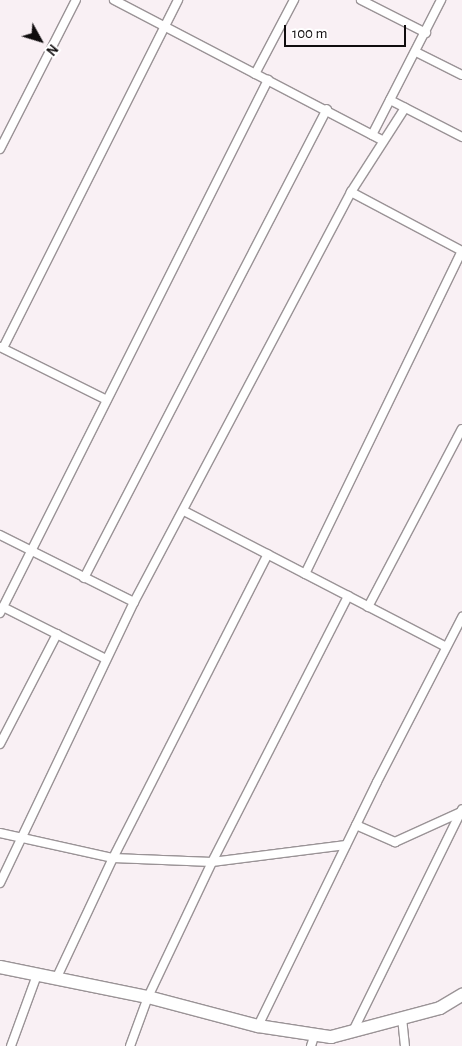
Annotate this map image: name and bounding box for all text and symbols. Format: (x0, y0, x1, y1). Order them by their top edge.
north arrow (15, 15, 65, 65)
scale bar (287, 15, 410, 47)
text: 100 m (292, 26, 327, 41)
text: N (43, 41, 60, 58)

